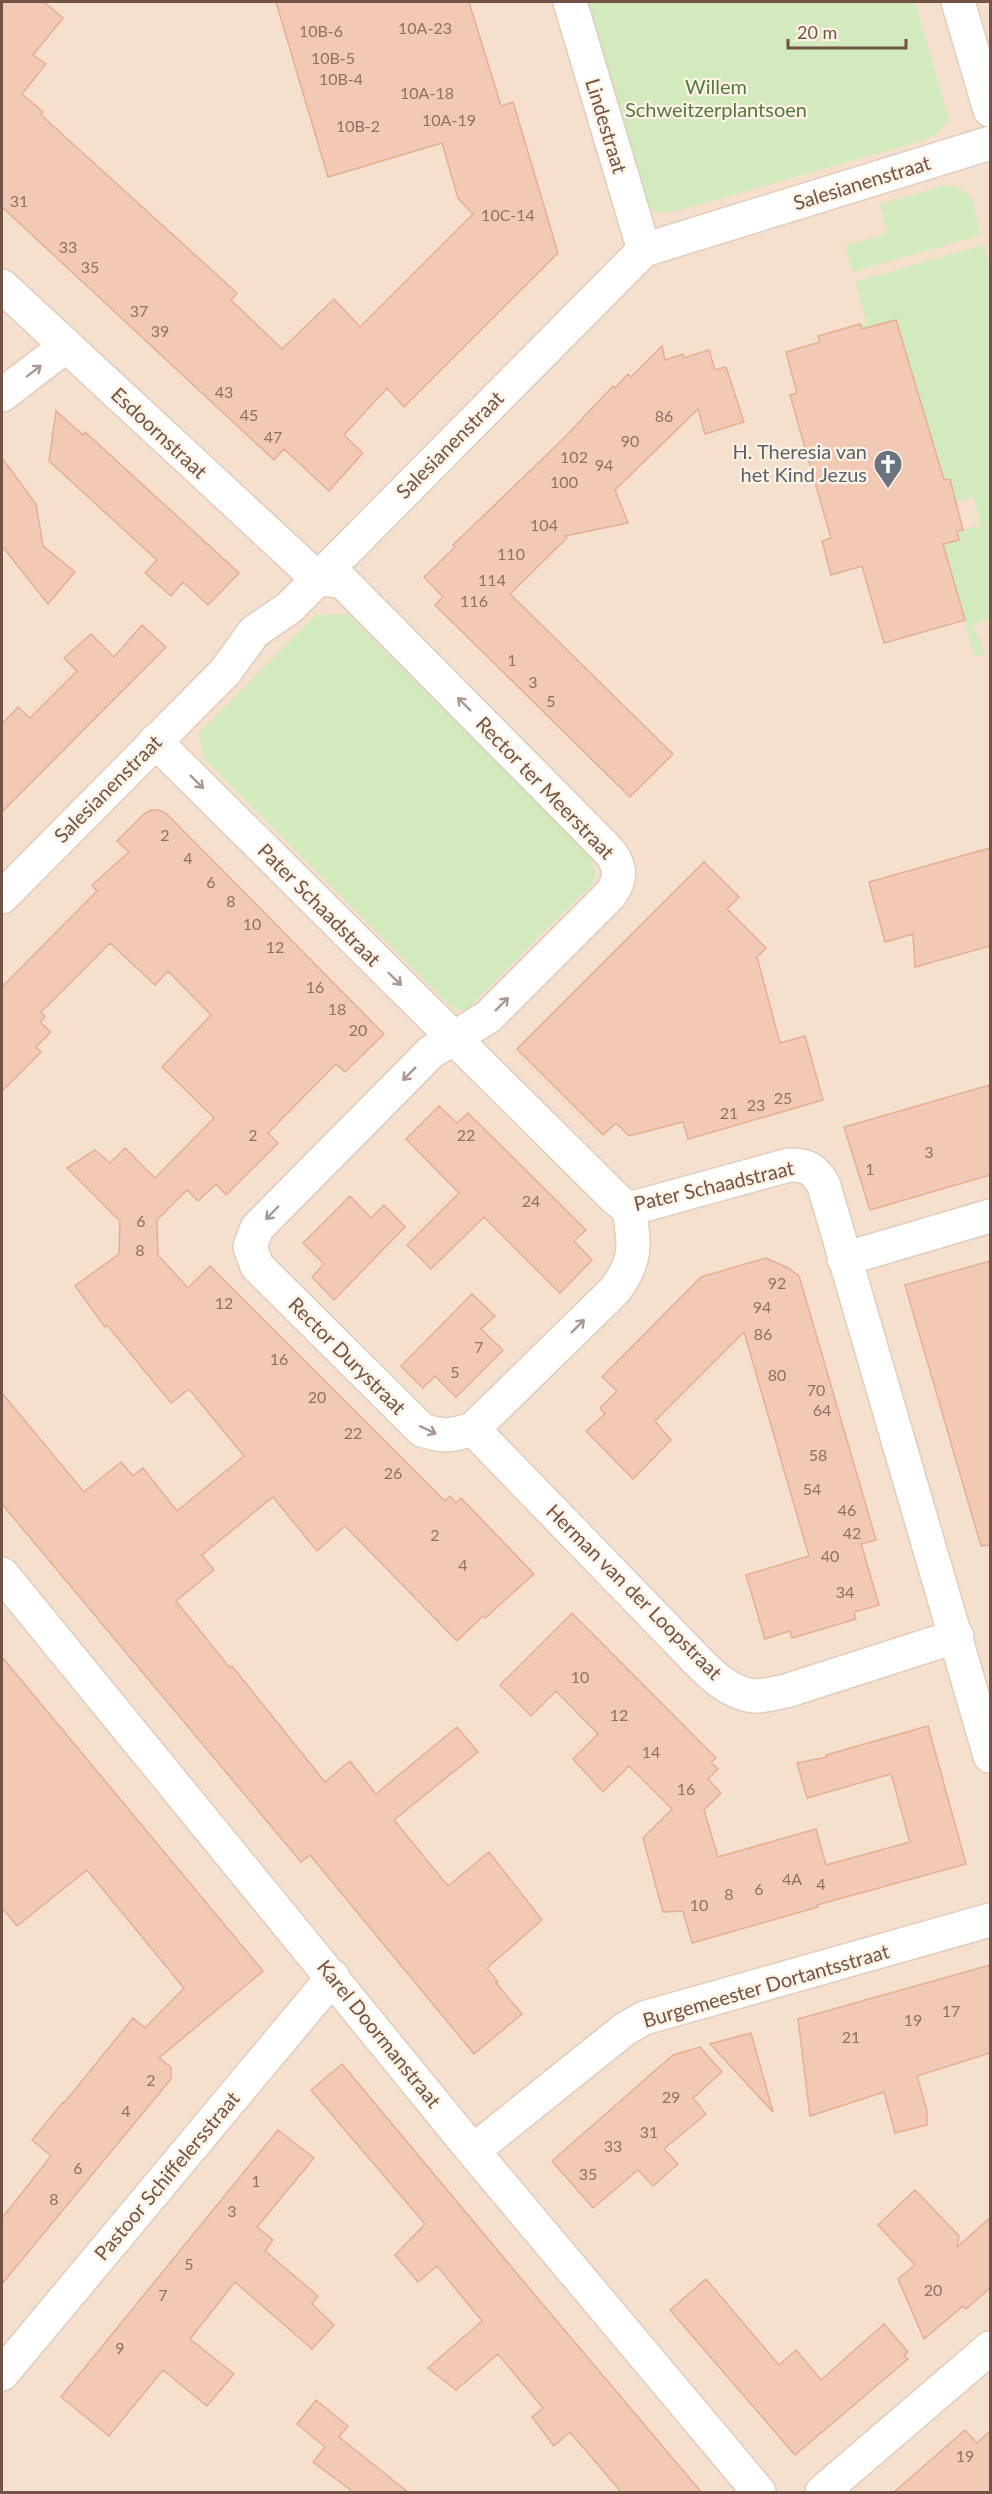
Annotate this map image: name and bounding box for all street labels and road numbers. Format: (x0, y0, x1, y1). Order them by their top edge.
street label: Lindestraat (581, 75, 633, 176)
street label: Salesianenstraat (790, 150, 933, 214)
street label: Esdoornstraat (107, 382, 213, 483)
street label: Salesianenstraat (391, 386, 508, 503)
street label: Rector ter Meerstraat (472, 711, 620, 863)
street label: Salesianenstraat (49, 730, 166, 847)
street label: Pater Schaadstraat (253, 838, 386, 971)
street label: Pater Schaadstraat (631, 1155, 796, 1215)
street label: Rector Durystraat (284, 1292, 411, 1419)
street label: Herman van der Loopstraat (542, 1499, 727, 1684)
street label: Burgemeester Dortantsstraat (640, 1938, 892, 2032)
street label: Karel Doormanstraat (313, 1955, 447, 2112)
street label: Pastoor Schiffelersstraat (89, 2086, 244, 2265)

